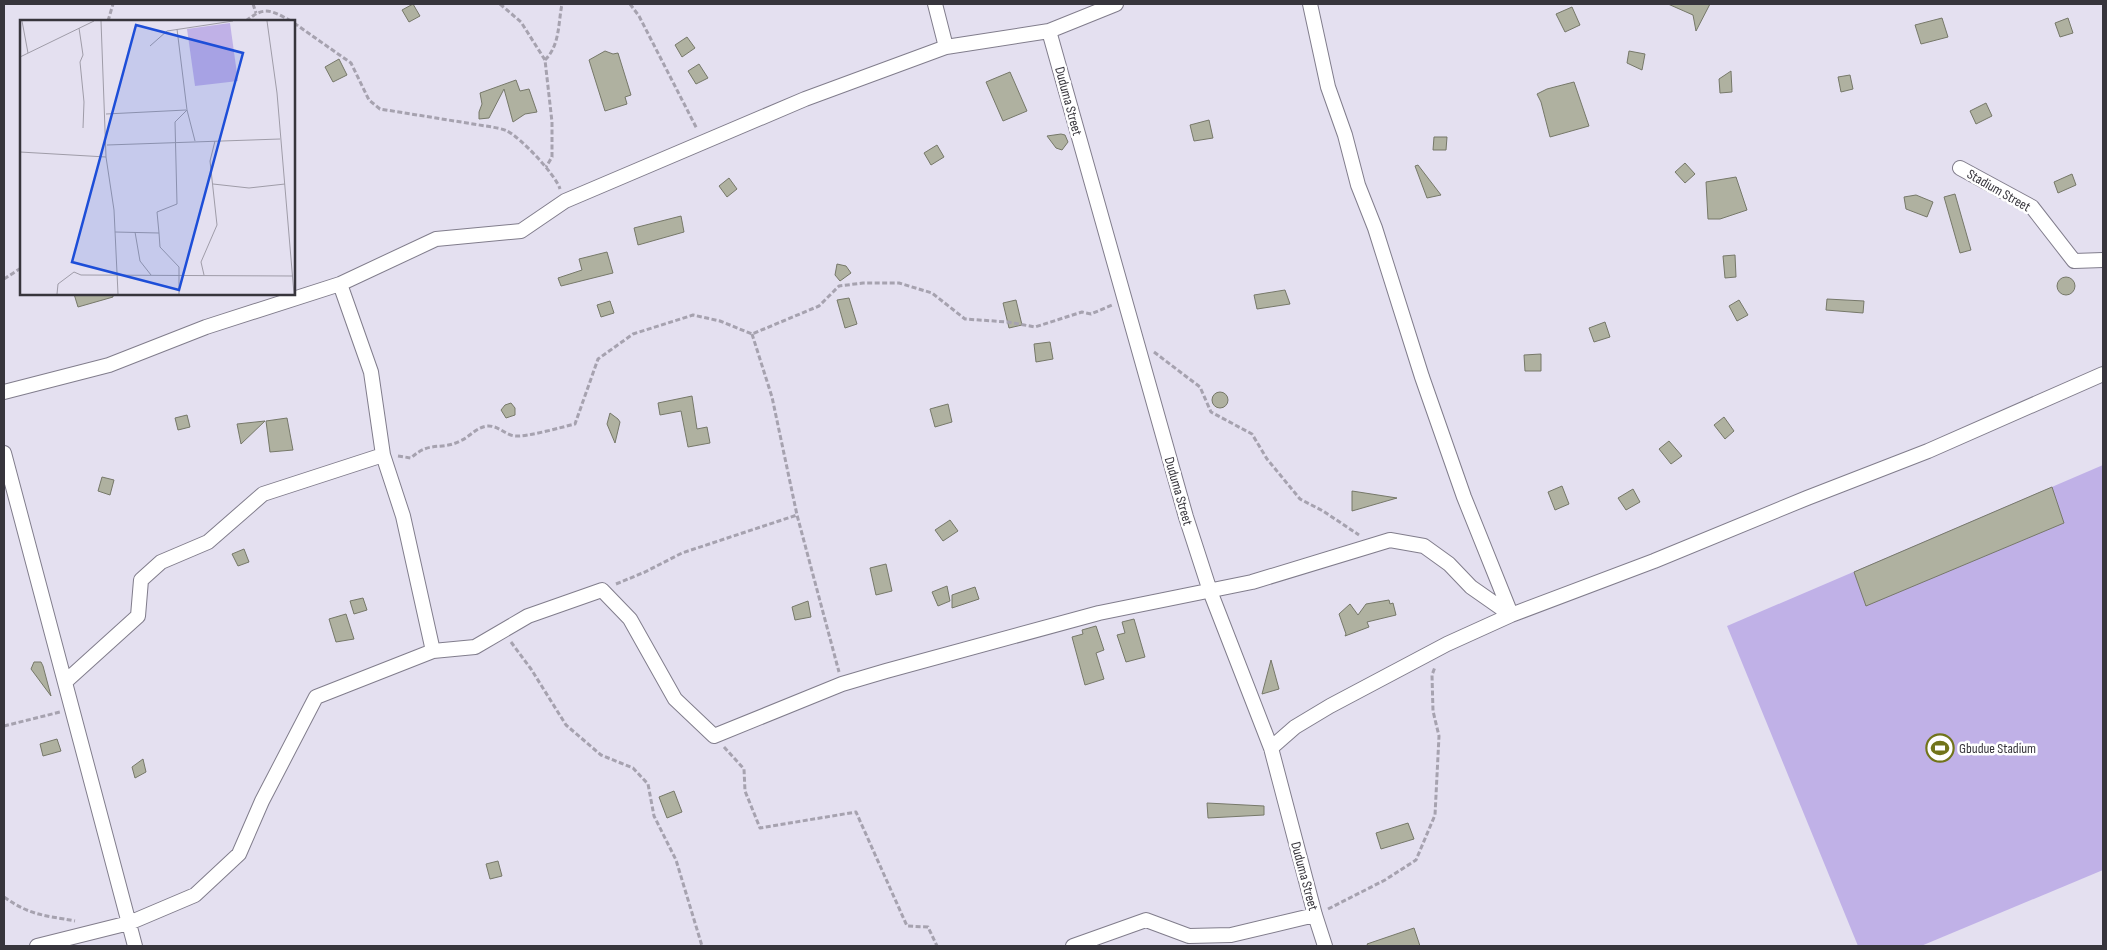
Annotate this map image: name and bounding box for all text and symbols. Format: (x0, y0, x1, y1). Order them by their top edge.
inset map (20, 20, 295, 295)
street label: Duduma Street (1051, 65, 1086, 137)
street label: Stadium Street (1964, 165, 2034, 215)
street label: Duduma Street (1161, 455, 1196, 527)
sports icon: Gbudue Stadium (1925, 733, 1955, 763)
place label: Gbudue Stadium (1959, 740, 2036, 757)
street label: Duduma Street (1287, 840, 1322, 912)

